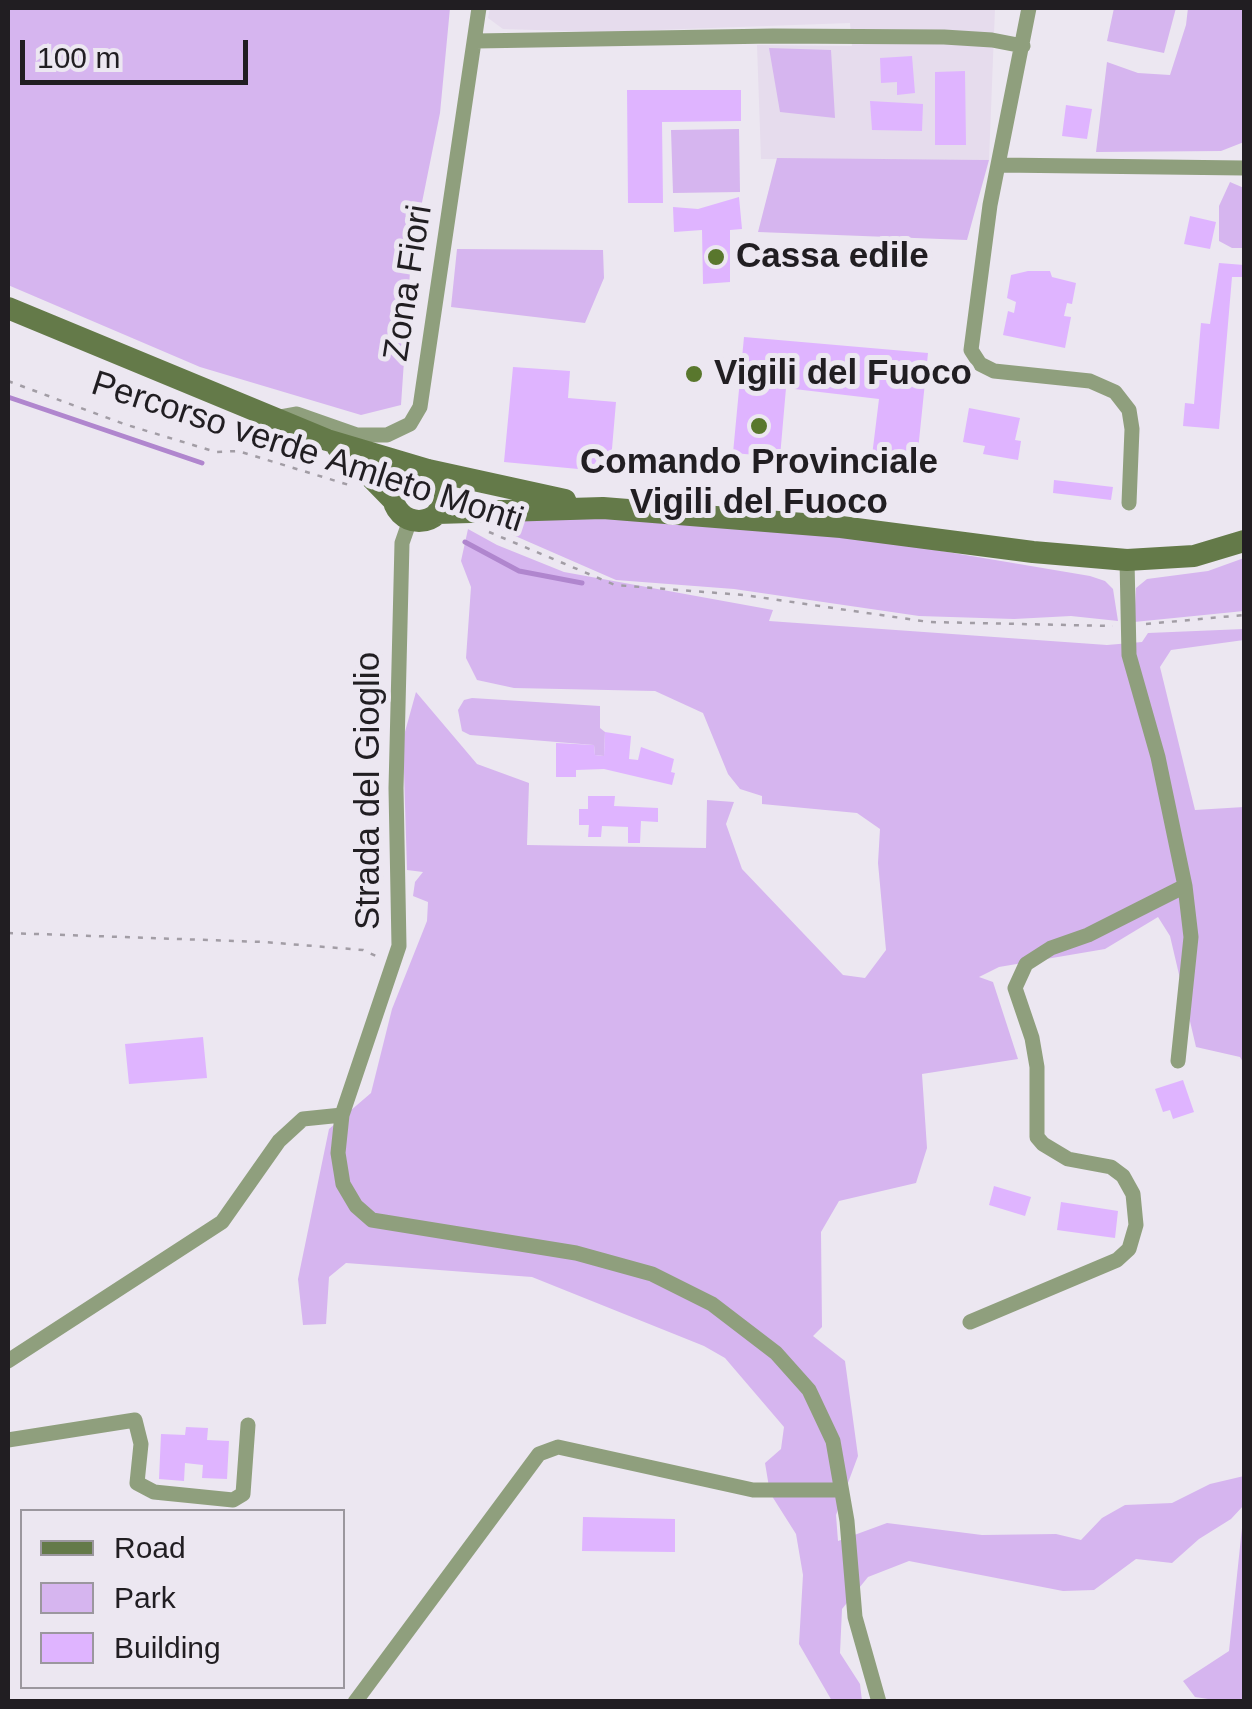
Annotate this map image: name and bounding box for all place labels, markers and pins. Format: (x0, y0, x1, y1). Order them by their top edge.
place label: Cassa edile (736, 236, 929, 278)
marker: Cassa edile (705, 246, 727, 268)
place label: Vigili del Fuoco (714, 353, 972, 395)
marker: Vigili del Fuoco (683, 363, 705, 385)
marker: Comando Provinciale Vigili del Fuoco (748, 415, 770, 437)
place label: Comando Provinciale Vigili del Fuoco (580, 442, 938, 524)

